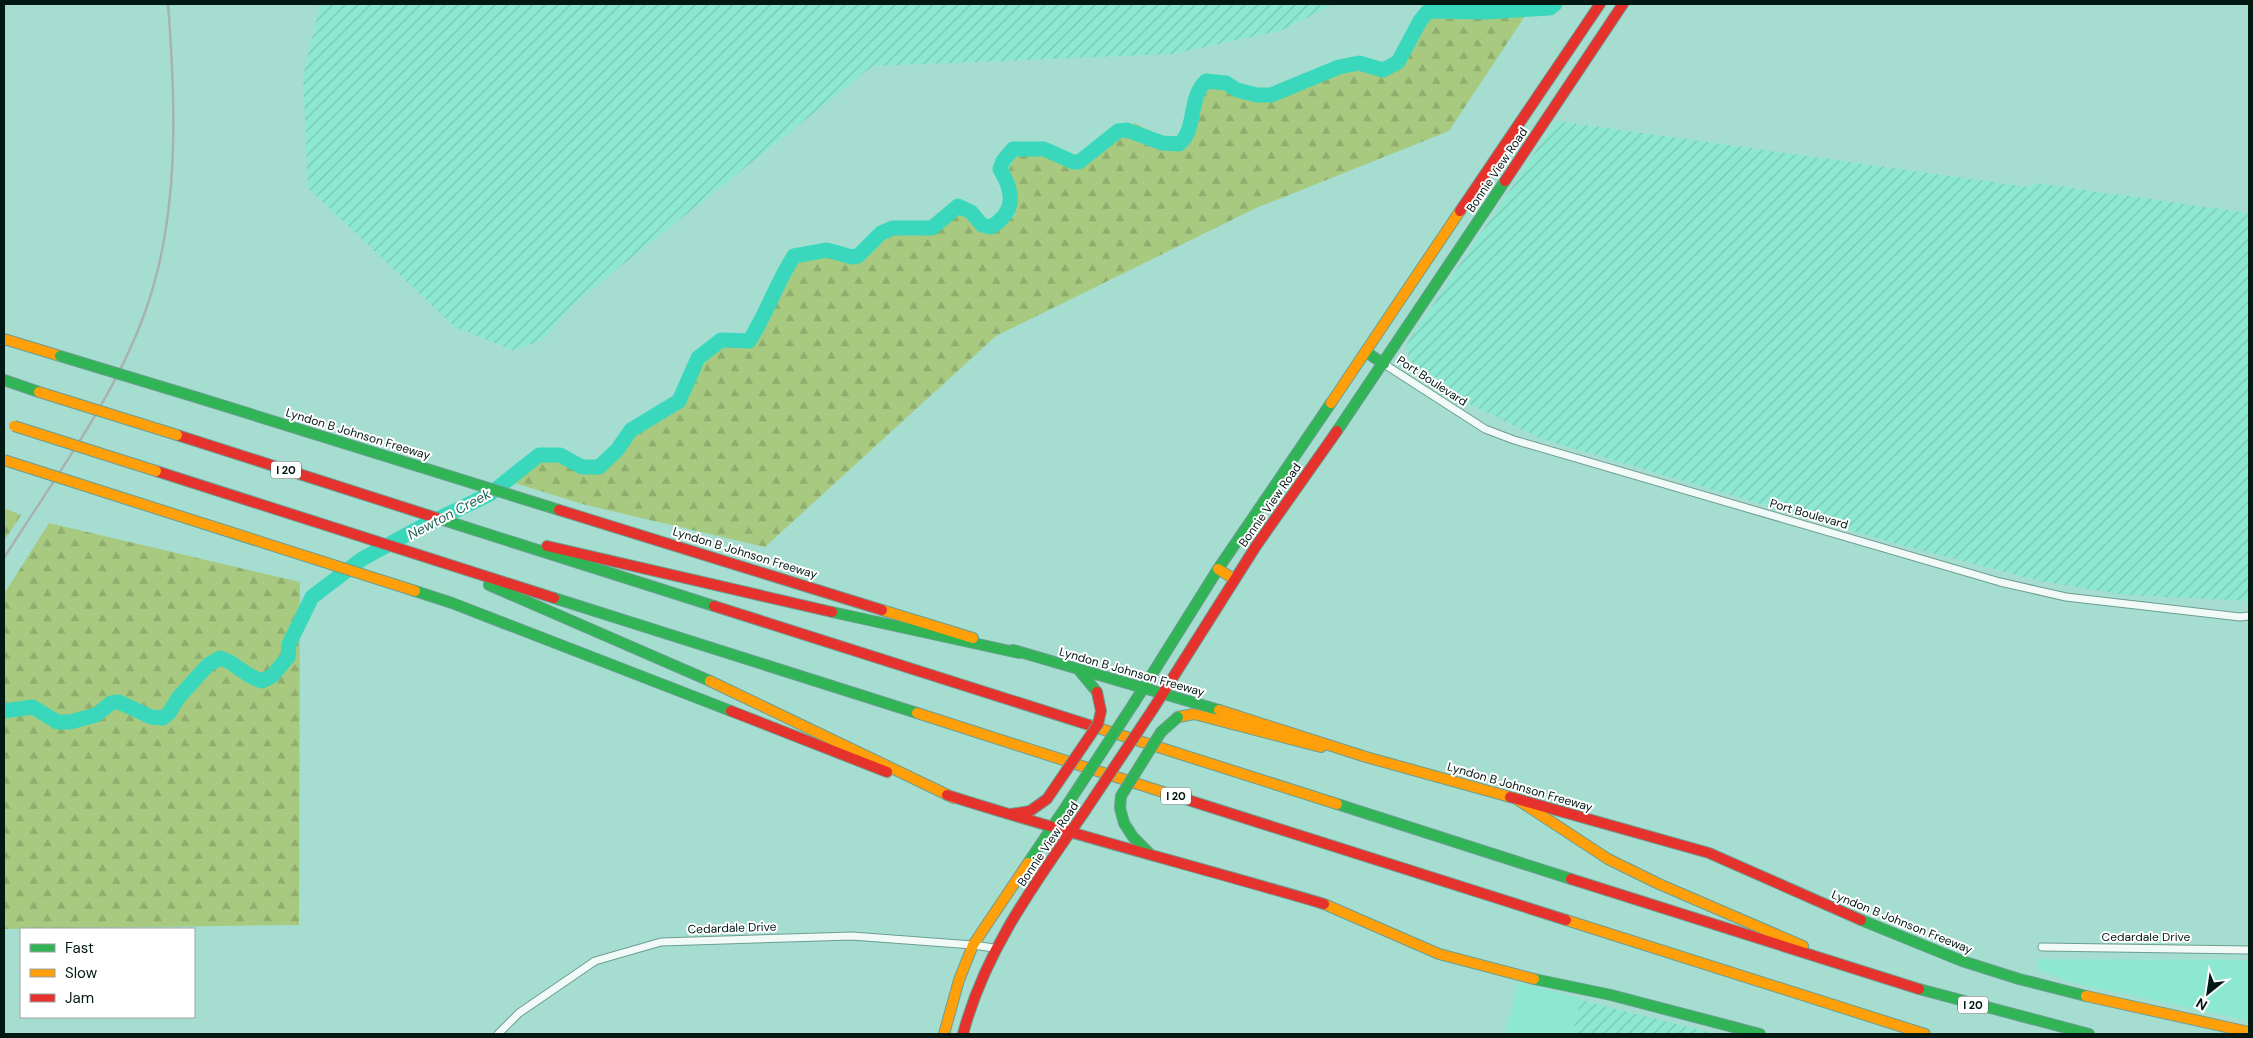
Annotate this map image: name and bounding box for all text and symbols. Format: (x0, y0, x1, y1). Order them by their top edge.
street label: Bonnie View Road (1463, 125, 1531, 215)
street label: Port Boulevard (1394, 352, 1470, 410)
street label: Lyndon B Johnson Freeway (284, 404, 433, 464)
street label: Bonnie View Road (1235, 460, 1305, 550)
road number: I 20 (271, 462, 301, 478)
water label: Newton Creek (404, 484, 495, 544)
street label: Port Boulevard (1768, 495, 1850, 533)
street label: Lyndon B Johnson Freeway (671, 523, 820, 583)
street label: Lyndon B Johnson Freeway (1057, 644, 1207, 701)
street label: Lyndon B Johnson Freeway (1445, 759, 1595, 816)
road number: I 20 (1161, 788, 1191, 804)
street label: Bonnie View Road (1014, 799, 1082, 889)
street label: Lyndon B Johnson Freeway (1829, 886, 1975, 958)
street label: Cedardale Drive (687, 918, 777, 938)
legend (20, 928, 195, 1018)
street label: Cedardale Drive (2102, 929, 2191, 945)
text: Fast (65, 938, 94, 958)
text: Slow (65, 963, 98, 983)
north arrow (2183, 968, 2233, 1018)
text: Jam (65, 988, 94, 1008)
text: N (2193, 994, 2210, 1015)
road number: I 20 (1958, 996, 1988, 1014)

